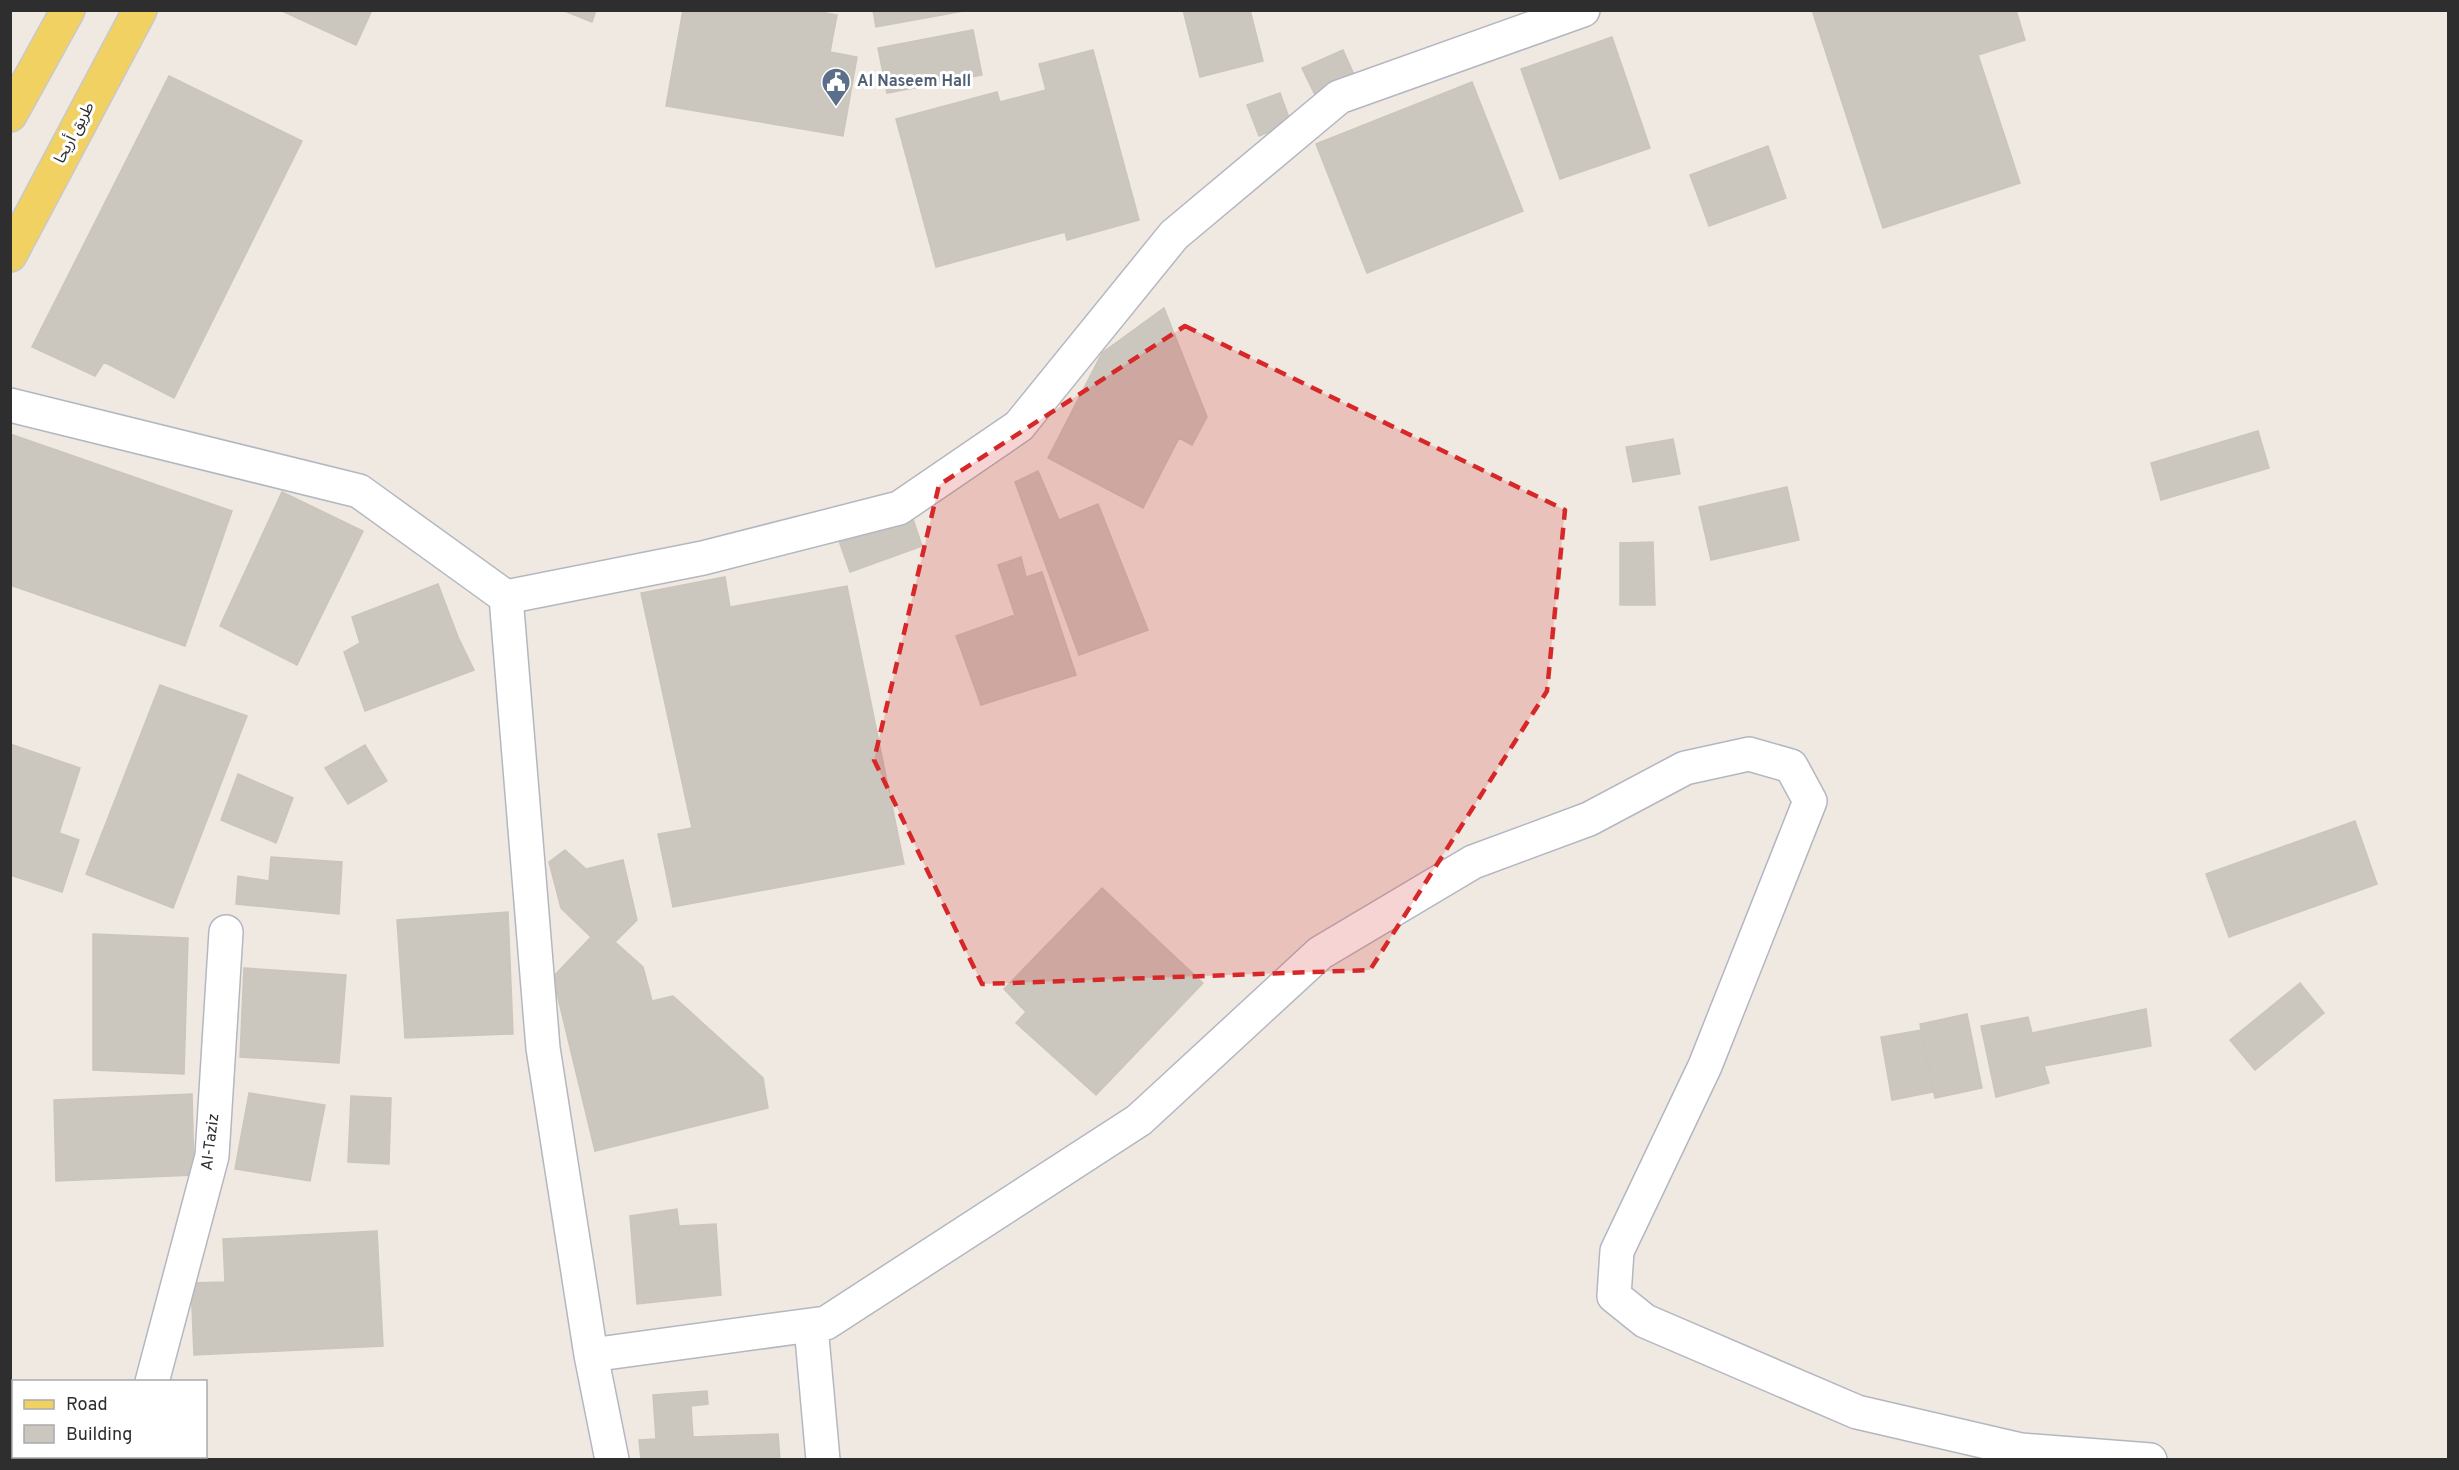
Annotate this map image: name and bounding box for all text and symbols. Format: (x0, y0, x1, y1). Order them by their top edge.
public building icon: Al Naseem Hall (820, 66, 852, 108)
place label: Al Naseem Hall (857, 72, 971, 92)
street label: طريق أريحا (50, 98, 100, 167)
street label: Al-Taziz (198, 1112, 224, 1172)
legend (12, 1380, 207, 1458)
text: Road (66, 1394, 108, 1417)
text: Building (66, 1424, 132, 1447)

